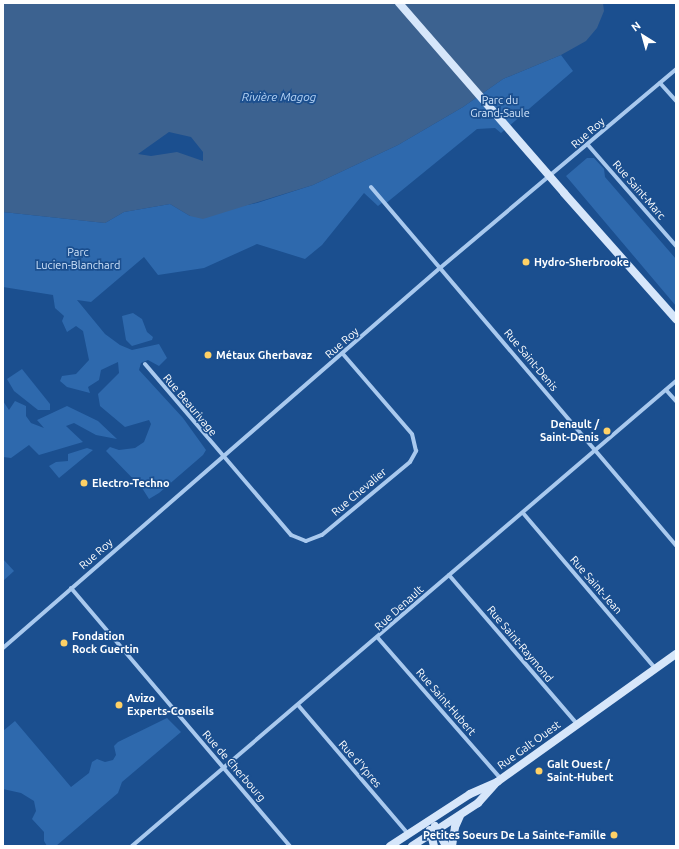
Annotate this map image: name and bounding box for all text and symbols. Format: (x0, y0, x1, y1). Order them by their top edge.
north arrow (623, 16, 663, 56)
text: N (629, 19, 643, 34)
water label: Rivière Magog (242, 90, 316, 104)
park label: Parc du Grand-Saule (470, 94, 530, 120)
street label: Rue Roy (568, 115, 608, 151)
street label: Rue Saint-Marc (610, 158, 668, 222)
park label: Parc Lucien-Blanchard (36, 246, 120, 272)
place label: Hydro-Sherbrooke (534, 255, 629, 269)
marker: Hydro-Sherbrooke (521, 257, 531, 267)
street label: Rue Roy (322, 325, 362, 361)
street label: Rue Saint-Denis (501, 326, 561, 394)
place label: Métaux Gherbavaz (216, 348, 312, 362)
marker: Métaux Gherbavaz (203, 350, 213, 360)
street label: Rue Beaurivage (160, 371, 220, 439)
place label: Denault / Saint-Denis (540, 418, 599, 444)
marker: Denault / Saint-Denis (602, 426, 612, 436)
street label: Rue Chevalier (329, 465, 389, 519)
place label: Electro-Techno (92, 476, 170, 490)
marker: Electro-Techno (79, 478, 89, 488)
street label: Rue Roy (76, 536, 116, 572)
street label: Rue Saint-Jean (567, 553, 625, 617)
street label: Rue Denault (372, 583, 426, 633)
street label: Rue Saint-Raymond (484, 603, 556, 685)
place label: Fondation Rock Guertin (72, 630, 139, 656)
marker: Fondation Rock Guertin (59, 638, 69, 648)
street label: Rue Saint-Hubert (413, 666, 479, 738)
place label: Avizo Experts-Conseils (127, 692, 214, 718)
marker: Avizo Experts-Conseils (114, 700, 124, 710)
street label: Rue Galt Ouest (495, 718, 563, 772)
street label: Rue de Cherbourg (200, 728, 268, 804)
street label: Rue d'Ypres (336, 738, 384, 790)
place label: Galt Ouest / Saint-Hubert (547, 758, 614, 784)
marker: Galt Ouest / Saint-Hubert (534, 766, 544, 776)
place label: Petites Soeurs De La Sainte-Famille (423, 828, 606, 842)
marker: Petites Soeurs De La Sainte-Famille (609, 830, 619, 840)

